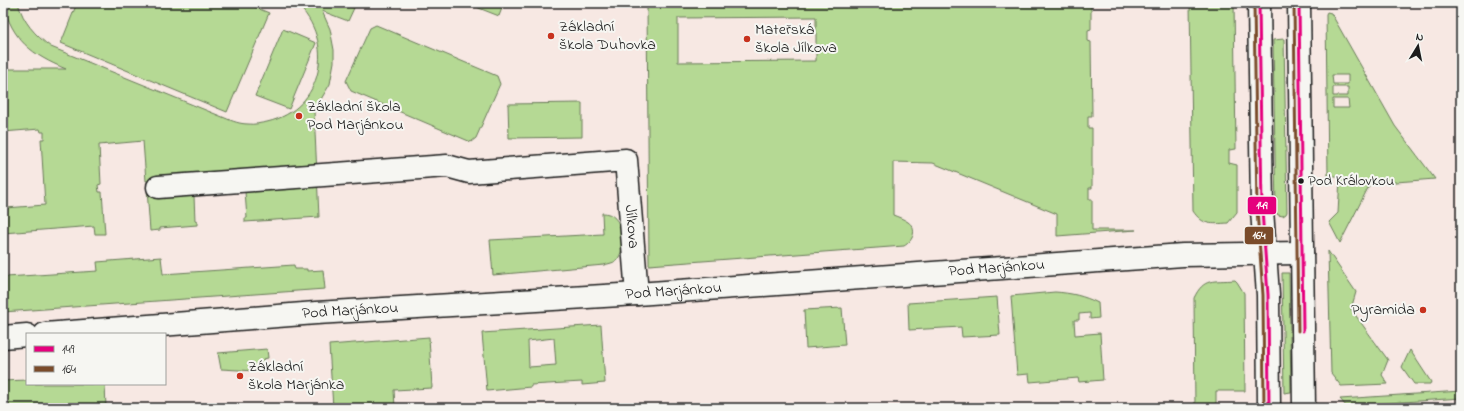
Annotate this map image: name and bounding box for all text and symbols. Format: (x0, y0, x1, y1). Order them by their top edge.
place label: Základní škola Duhovka (559, 15, 656, 57)
place label: Mateřská škola Jílkova (755, 18, 837, 60)
north arrow (1398, 26, 1438, 66)
text: N (1415, 29, 1425, 46)
marker: Základní škola Duhovka (546, 31, 556, 41)
marker: Mateřská škola Jílkova (742, 34, 752, 44)
place label: Základní škola Pod Marjánkou (307, 95, 404, 137)
marker: Základní škola Pod Marjánkou (294, 111, 304, 121)
place label: Pod Královkou (1308, 170, 1394, 192)
marker: Pod Královkou (1296, 176, 1306, 186)
line badge: 149 (1247, 196, 1277, 215)
text: 149 (1256, 198, 1268, 214)
street label: Jílkova (618, 204, 645, 249)
line badge: 164 (1244, 226, 1274, 245)
text: 164 (1253, 228, 1266, 244)
street label: Pod Marjánkou (948, 253, 1046, 284)
street label: Pod Marjánkou (625, 276, 723, 307)
street label: Pod Marjánkou (301, 296, 399, 326)
place label: Pyramida (1351, 298, 1415, 322)
marker: Pyramida (1418, 305, 1428, 315)
legend (26, 333, 166, 385)
text: 149 (62, 341, 75, 359)
place label: Základní škola Marjánka (248, 355, 344, 397)
text: 164 (62, 361, 76, 379)
marker: Základní škola Marjánka (235, 371, 245, 381)

